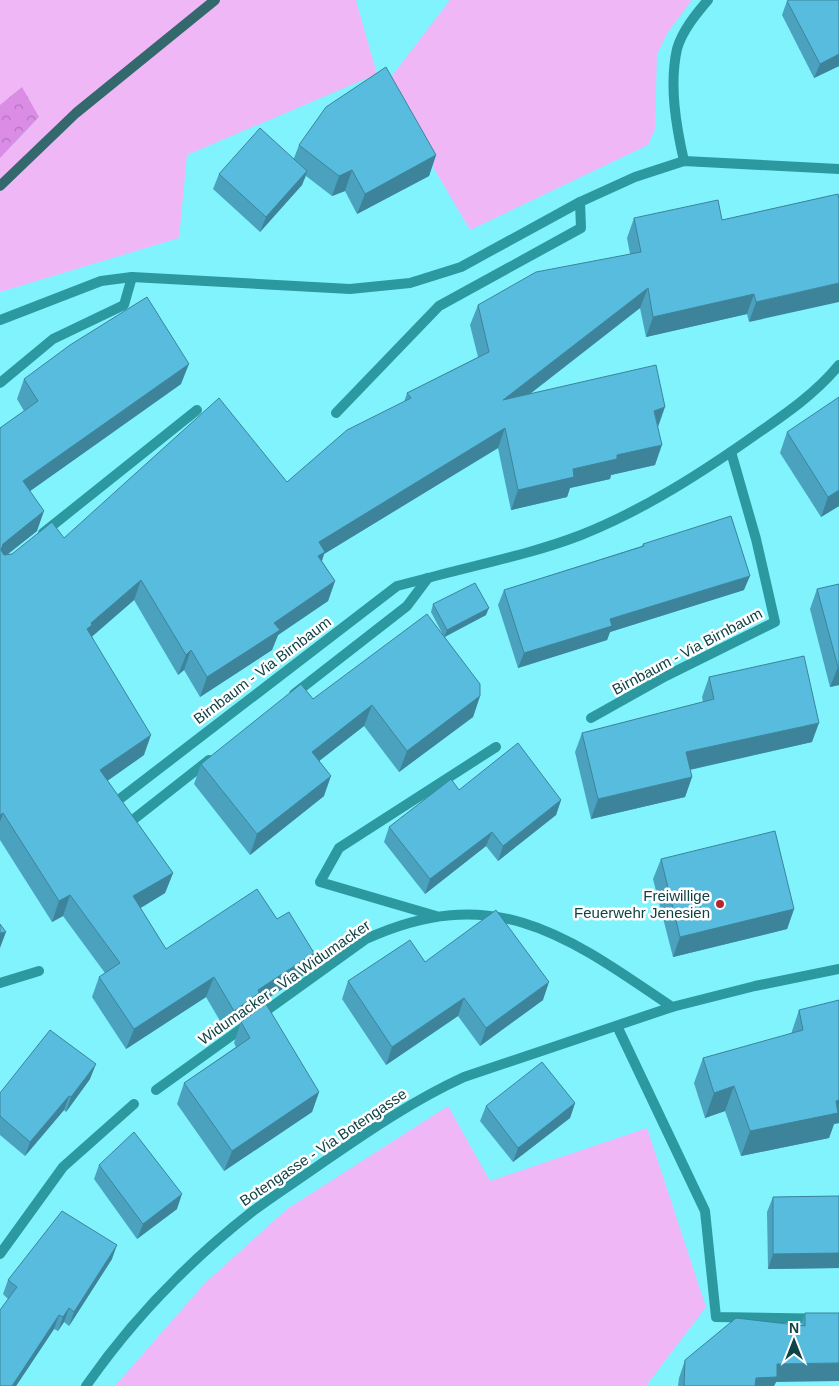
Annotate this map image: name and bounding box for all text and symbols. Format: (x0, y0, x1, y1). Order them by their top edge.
street label: Birnbaum - Via Birnbaum (609, 604, 765, 698)
street label: Birnbaum - Via Birnbaum (190, 613, 334, 727)
place label: Freiwillige Feuerwehr Jenesien (574, 887, 710, 921)
marker: Freiwillige Feuerwehr Jenesien (714, 898, 726, 910)
street label: Widumacker - Via Widumacker (195, 916, 373, 1048)
street label: Botengasse - Via Botengasse (236, 1085, 410, 1209)
north arrow (769, 1316, 819, 1366)
text: N (789, 1320, 799, 1336)

